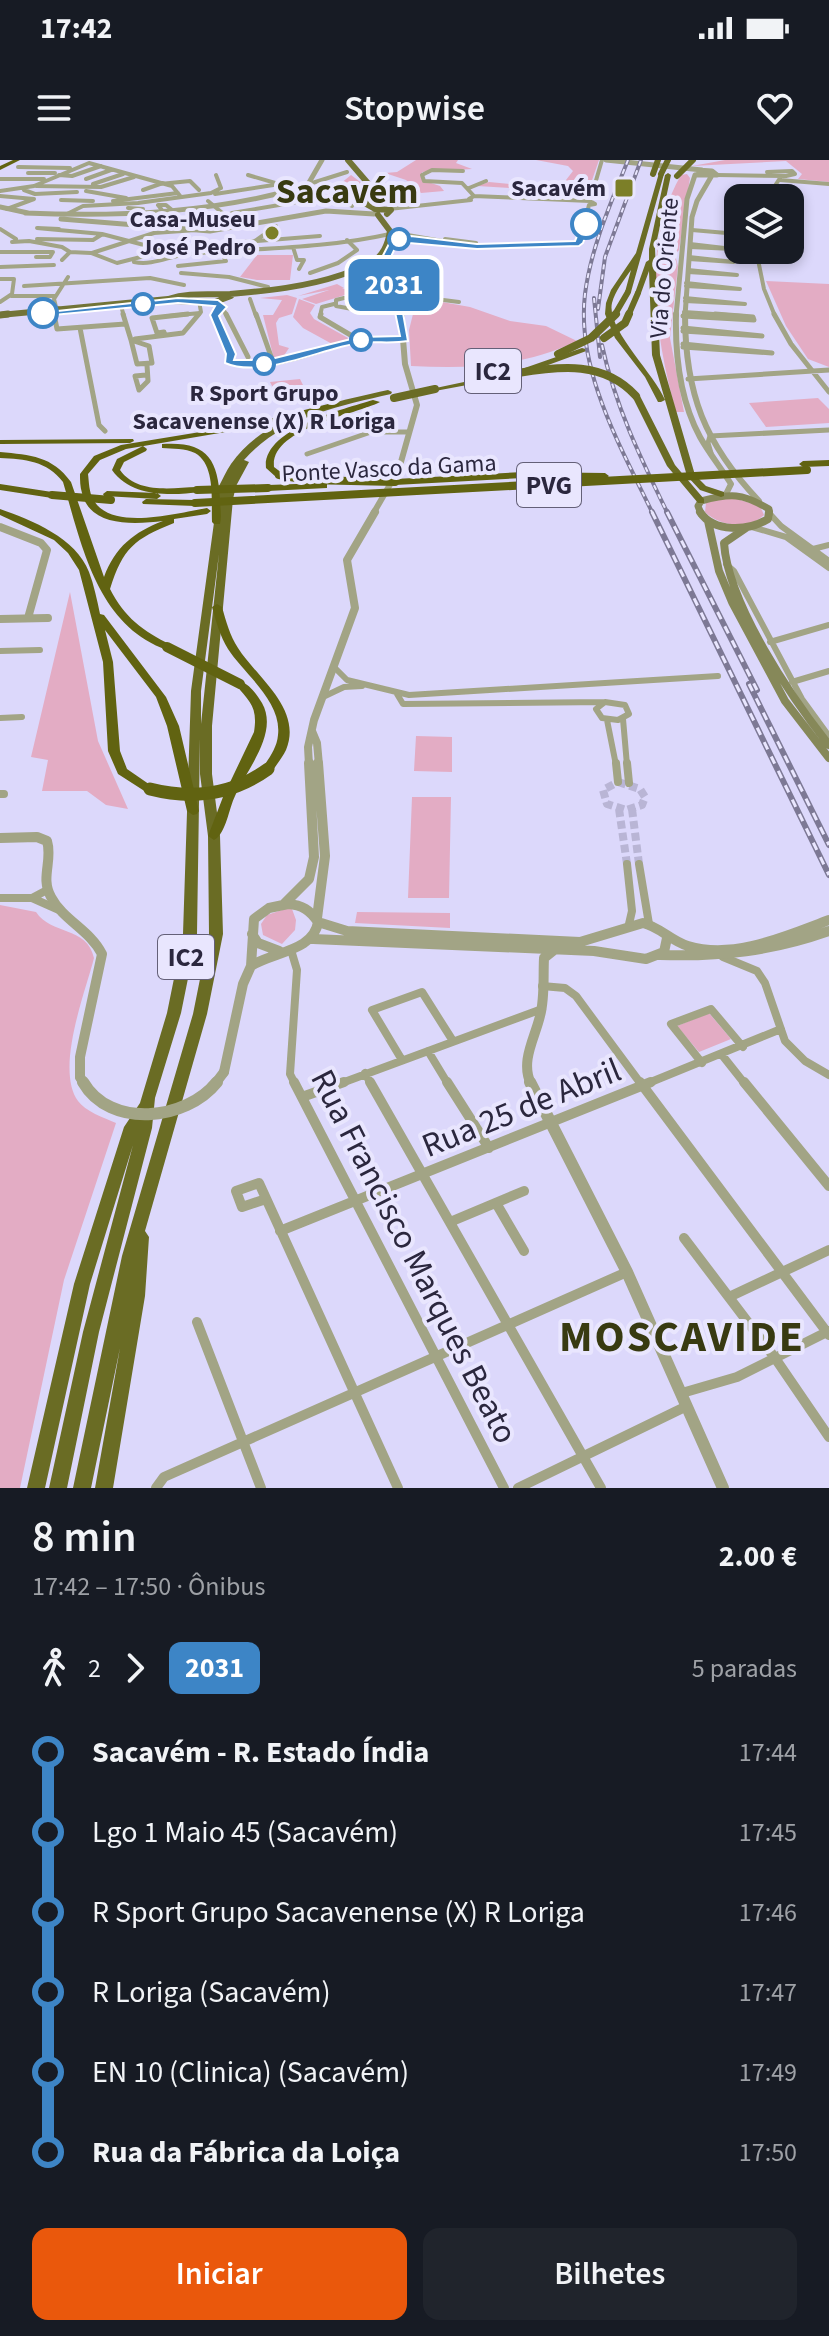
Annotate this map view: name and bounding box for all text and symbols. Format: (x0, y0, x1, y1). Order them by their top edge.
text: 17:42 (40, 7, 112, 50)
text: Stopwise (344, 83, 485, 134)
icon: menu (32, 86, 76, 130)
icon: heart (753, 86, 797, 130)
district label: Sacavém (276, 166, 418, 217)
place label: Sacavém (511, 171, 606, 206)
marker: Sacavém (613, 177, 635, 199)
map controls (724, 184, 804, 264)
button: layers (724, 184, 804, 264)
street label: Via do Oriente (641, 196, 688, 340)
place label: Casa-Museu José Pedro (130, 202, 256, 265)
unlabelled marker (571, 209, 601, 239)
marker: Casa-Museu José Pedro (263, 224, 281, 242)
unlabelled marker (388, 228, 410, 250)
line badge: 2031 (338, 259, 450, 311)
text: 2031 (364, 265, 424, 305)
unlabelled marker (132, 293, 154, 315)
unlabelled marker (28, 298, 58, 328)
unlabelled marker (350, 329, 372, 351)
road number: IC2 (465, 349, 521, 393)
marker: R Sport Grupo Sacavenense (X) R Loriga (253, 353, 275, 375)
place label: R Sport Grupo Sacavenense (X) R Loriga (132, 376, 396, 439)
street label: Ponte Vasco da Gama (281, 445, 497, 492)
road number: PVG (517, 463, 581, 507)
road number: IC2 (158, 935, 214, 979)
street label: Rua 25 de Abril (415, 1046, 629, 1171)
street label: Rua Francisco Marques Beato (298, 1061, 529, 1452)
district label: MOSCAVIDE (559, 1306, 805, 1369)
text: 8 min (32, 1506, 137, 1569)
text: 2.00 € (719, 1535, 797, 1578)
text: 17:42 – 17:50 · Ônibus (32, 1568, 265, 1605)
icon: walk (32, 1646, 76, 1690)
icon: forward (113, 1646, 157, 1690)
text: 2031 (185, 1648, 244, 1688)
text: 2 (88, 1650, 101, 1687)
text: 5 paradas (692, 1650, 797, 1687)
text: Sacavém - R. Estado Índia (92, 1731, 429, 1774)
text: 17:44 (739, 1734, 797, 1771)
text: Lgo 1 Maio 45 (Sacavém) (92, 1811, 398, 1854)
text: 17:45 (739, 1814, 797, 1851)
text: R Sport Grupo Sacavenense (X) R Loriga (92, 1891, 585, 1934)
text: 17:46 (739, 1894, 797, 1931)
text: R Loriga (Sacavém) (92, 1971, 331, 2014)
text: 17:47 (739, 1974, 797, 2011)
text: EN 10 (Clinica) (Sacavém) (92, 2051, 409, 2094)
text: 17:49 (739, 2054, 797, 2091)
text: Rua da Fábrica da Loiça (92, 2131, 400, 2174)
text: 17:50 (739, 2134, 797, 2171)
button: Iniciar (32, 2228, 407, 2320)
button: Bilhetes (423, 2228, 797, 2320)

